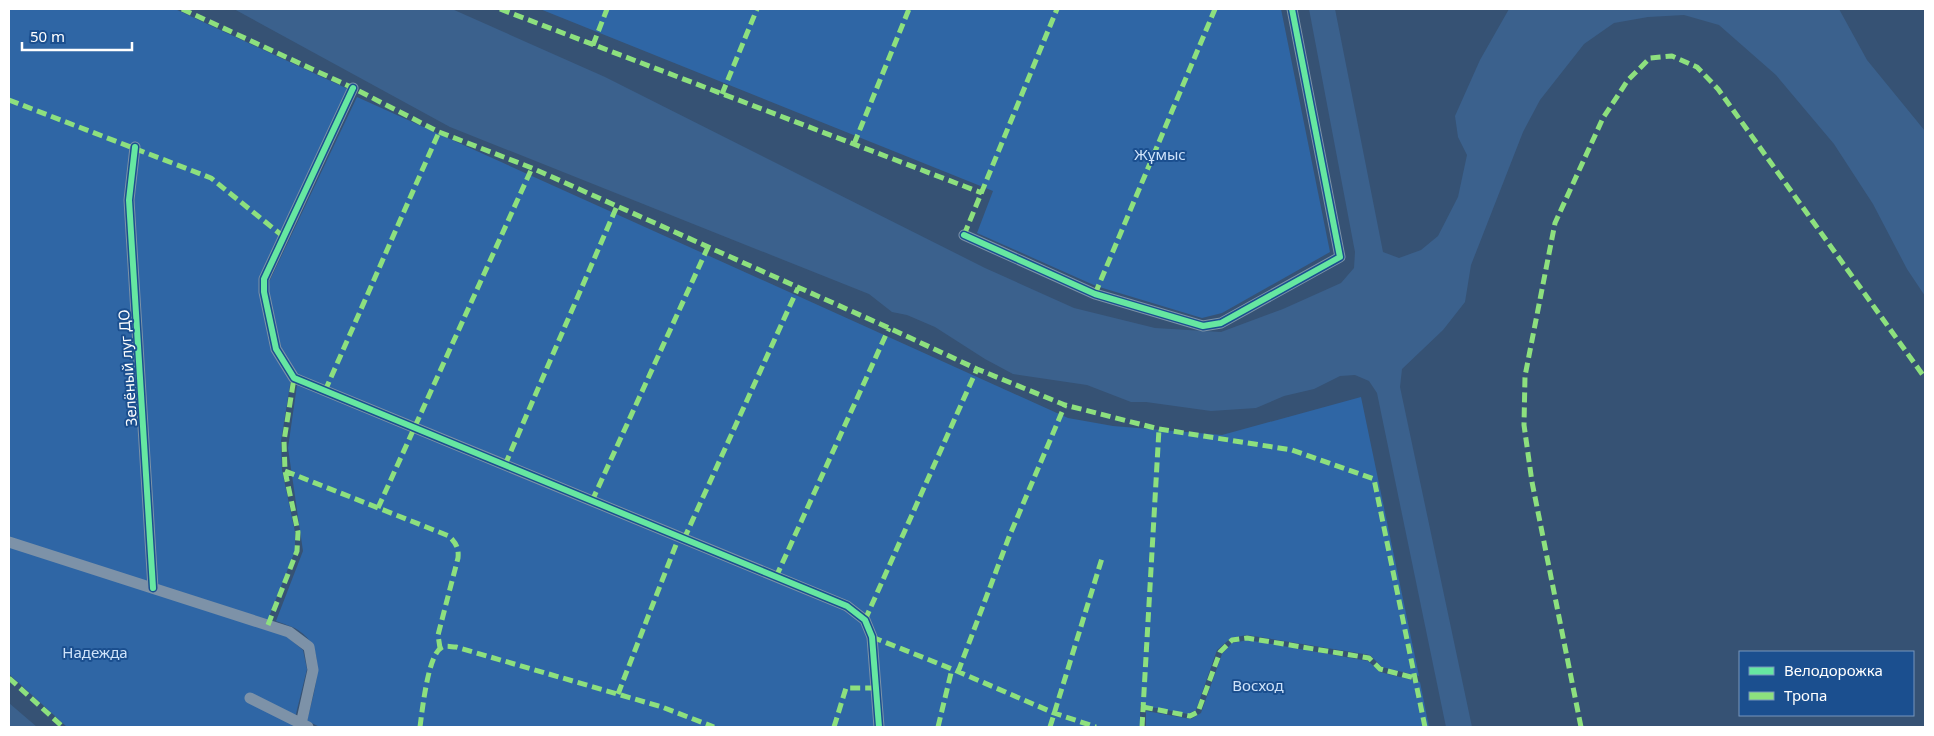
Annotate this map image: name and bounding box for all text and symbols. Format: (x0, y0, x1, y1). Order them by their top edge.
scale bar (22, 20, 132, 52)
text: 50 m (30, 26, 65, 46)
park label: Жұмыс (1134, 144, 1186, 164)
street label: Зелёный луг ДО (113, 309, 141, 427)
park label: Надежда (62, 642, 128, 662)
legend (1739, 651, 1914, 716)
text: Велодорожка (1784, 660, 1883, 680)
park label: Восход (1232, 675, 1284, 695)
text: Тропа (1784, 685, 1827, 705)

